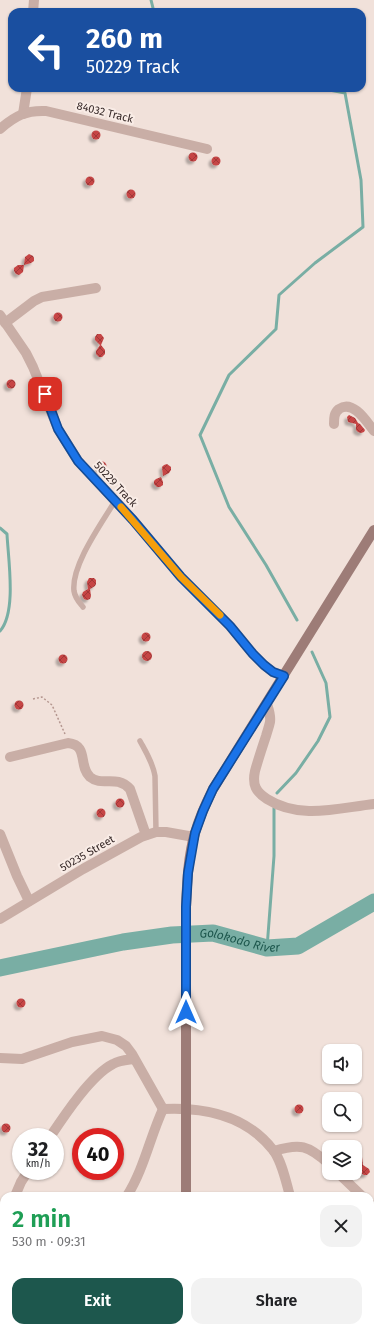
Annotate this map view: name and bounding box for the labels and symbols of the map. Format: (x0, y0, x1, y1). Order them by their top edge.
street label: 84032 Track (75, 99, 135, 126)
pin (28, 377, 62, 411)
street label: 50229 Track (91, 459, 140, 510)
street label: 50235 Street (58, 833, 117, 874)
water label: Golokodo River (199, 926, 281, 956)
position arrow (165, 991, 207, 1033)
speed limit sign: 40 (72, 1128, 124, 1180)

